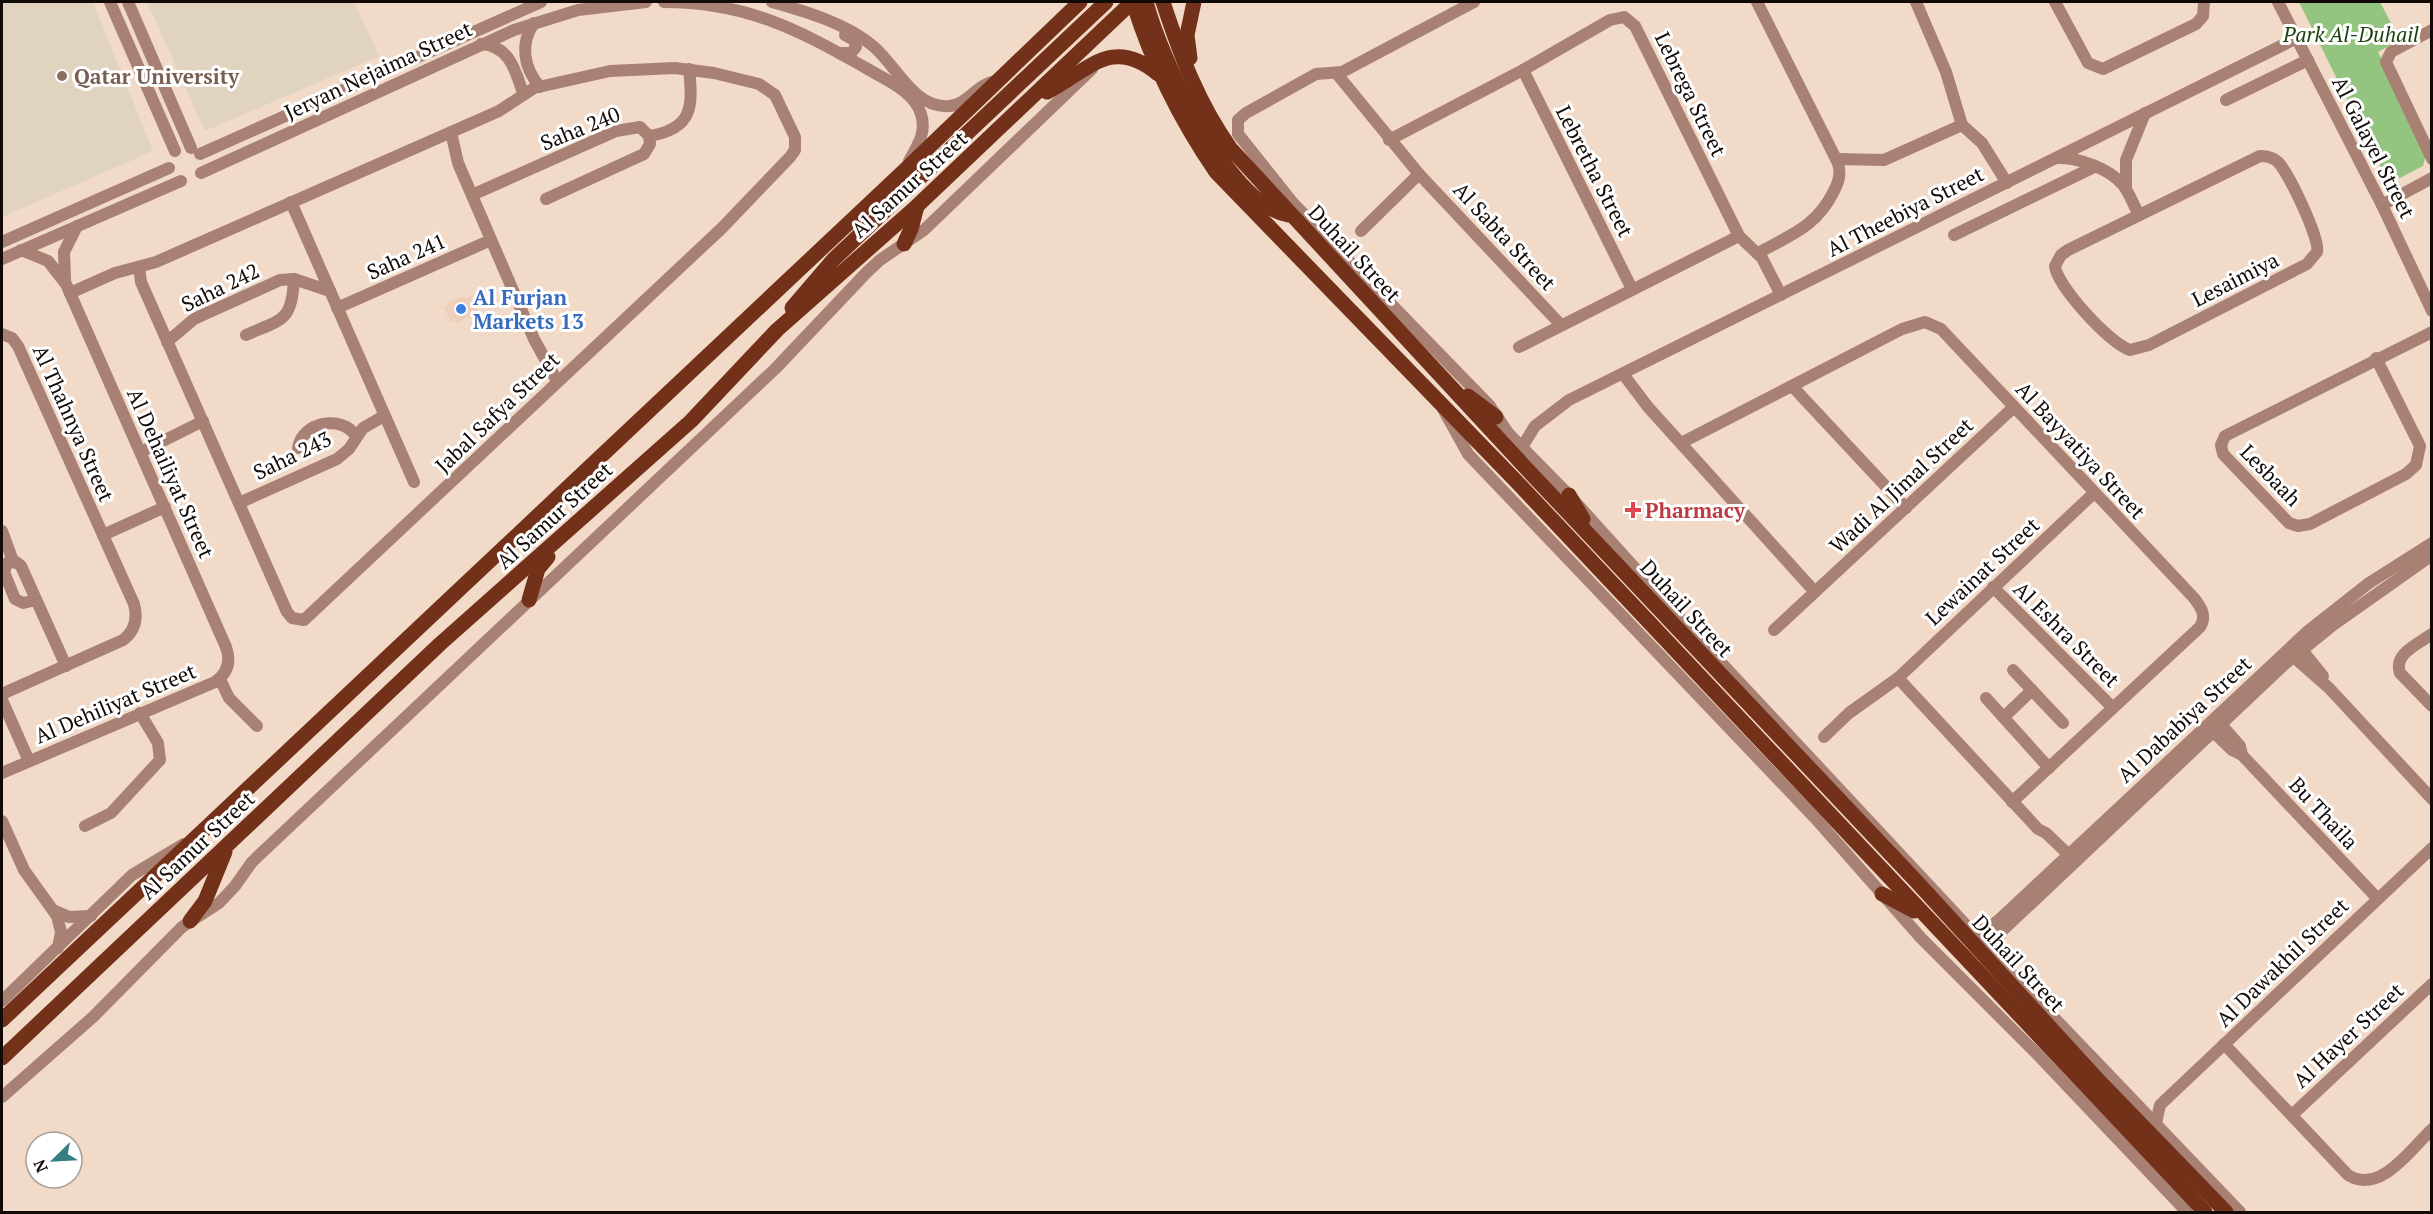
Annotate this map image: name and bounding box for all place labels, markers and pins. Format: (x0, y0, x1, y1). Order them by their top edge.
place label: Qatar University (74, 62, 240, 90)
marker: Qatar University (55, 69, 69, 83)
place label: Al Furjan Markets 13 (473, 283, 584, 335)
marker: Al Furjan Markets 13 (454, 302, 468, 316)
place label: Pharmacy (1645, 496, 1746, 524)
marker: Pharmacy (1626, 503, 1640, 517)

